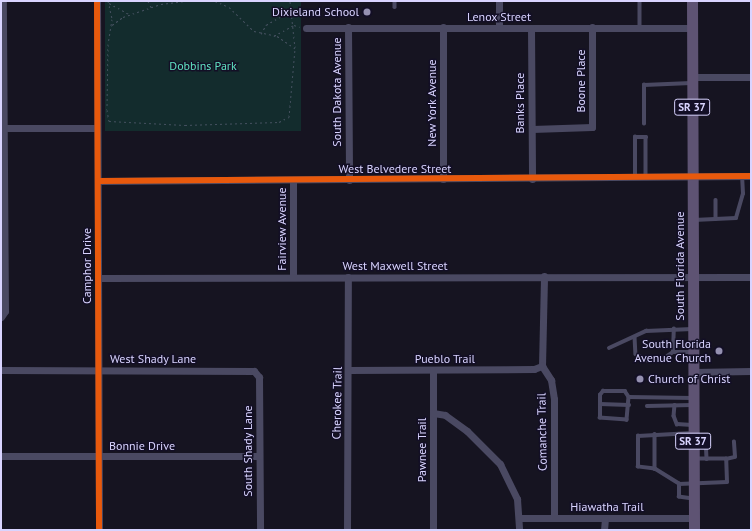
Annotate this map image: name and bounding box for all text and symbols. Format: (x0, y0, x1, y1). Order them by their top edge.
place label: Dixieland School (272, 5, 359, 19)
marker: Dixieland School (362, 7, 372, 17)
street label: Lenox Street (467, 10, 531, 24)
street label: South Dakota Avenue (330, 37, 344, 147)
street label: Boone Place (574, 49, 588, 113)
park label: Dobbins Park (169, 59, 237, 73)
street label: New York Avenue (425, 59, 439, 147)
street label: Banks Place (513, 73, 527, 133)
road number: SR 37 (674, 98, 710, 116)
street label: West Belvedere Street (339, 162, 451, 176)
street label: Fairview Avenue (275, 187, 289, 271)
street label: South Florida Avenue (673, 211, 687, 321)
street label: Camphor Drive (80, 228, 94, 304)
street label: West Maxwell Street (342, 259, 448, 273)
place label: South Florida Avenue Church (634, 337, 711, 365)
marker: South Florida Avenue Church (714, 346, 724, 356)
street label: West Shady Lane (110, 352, 196, 366)
street label: Pueblo Trail (415, 352, 475, 366)
street label: Cherokee Trail (329, 366, 345, 440)
place label: Church of Christ (648, 372, 730, 386)
marker: Church of Christ (635, 374, 645, 384)
street label: Comanche Trail (534, 393, 550, 471)
street label: South Shady Lane (241, 405, 255, 497)
street label: Pawnee Trail (415, 417, 429, 483)
road number: SR 37 (675, 432, 711, 450)
street label: Bonnie Drive (109, 439, 175, 453)
street label: Hiawatha Trail (570, 500, 644, 514)

